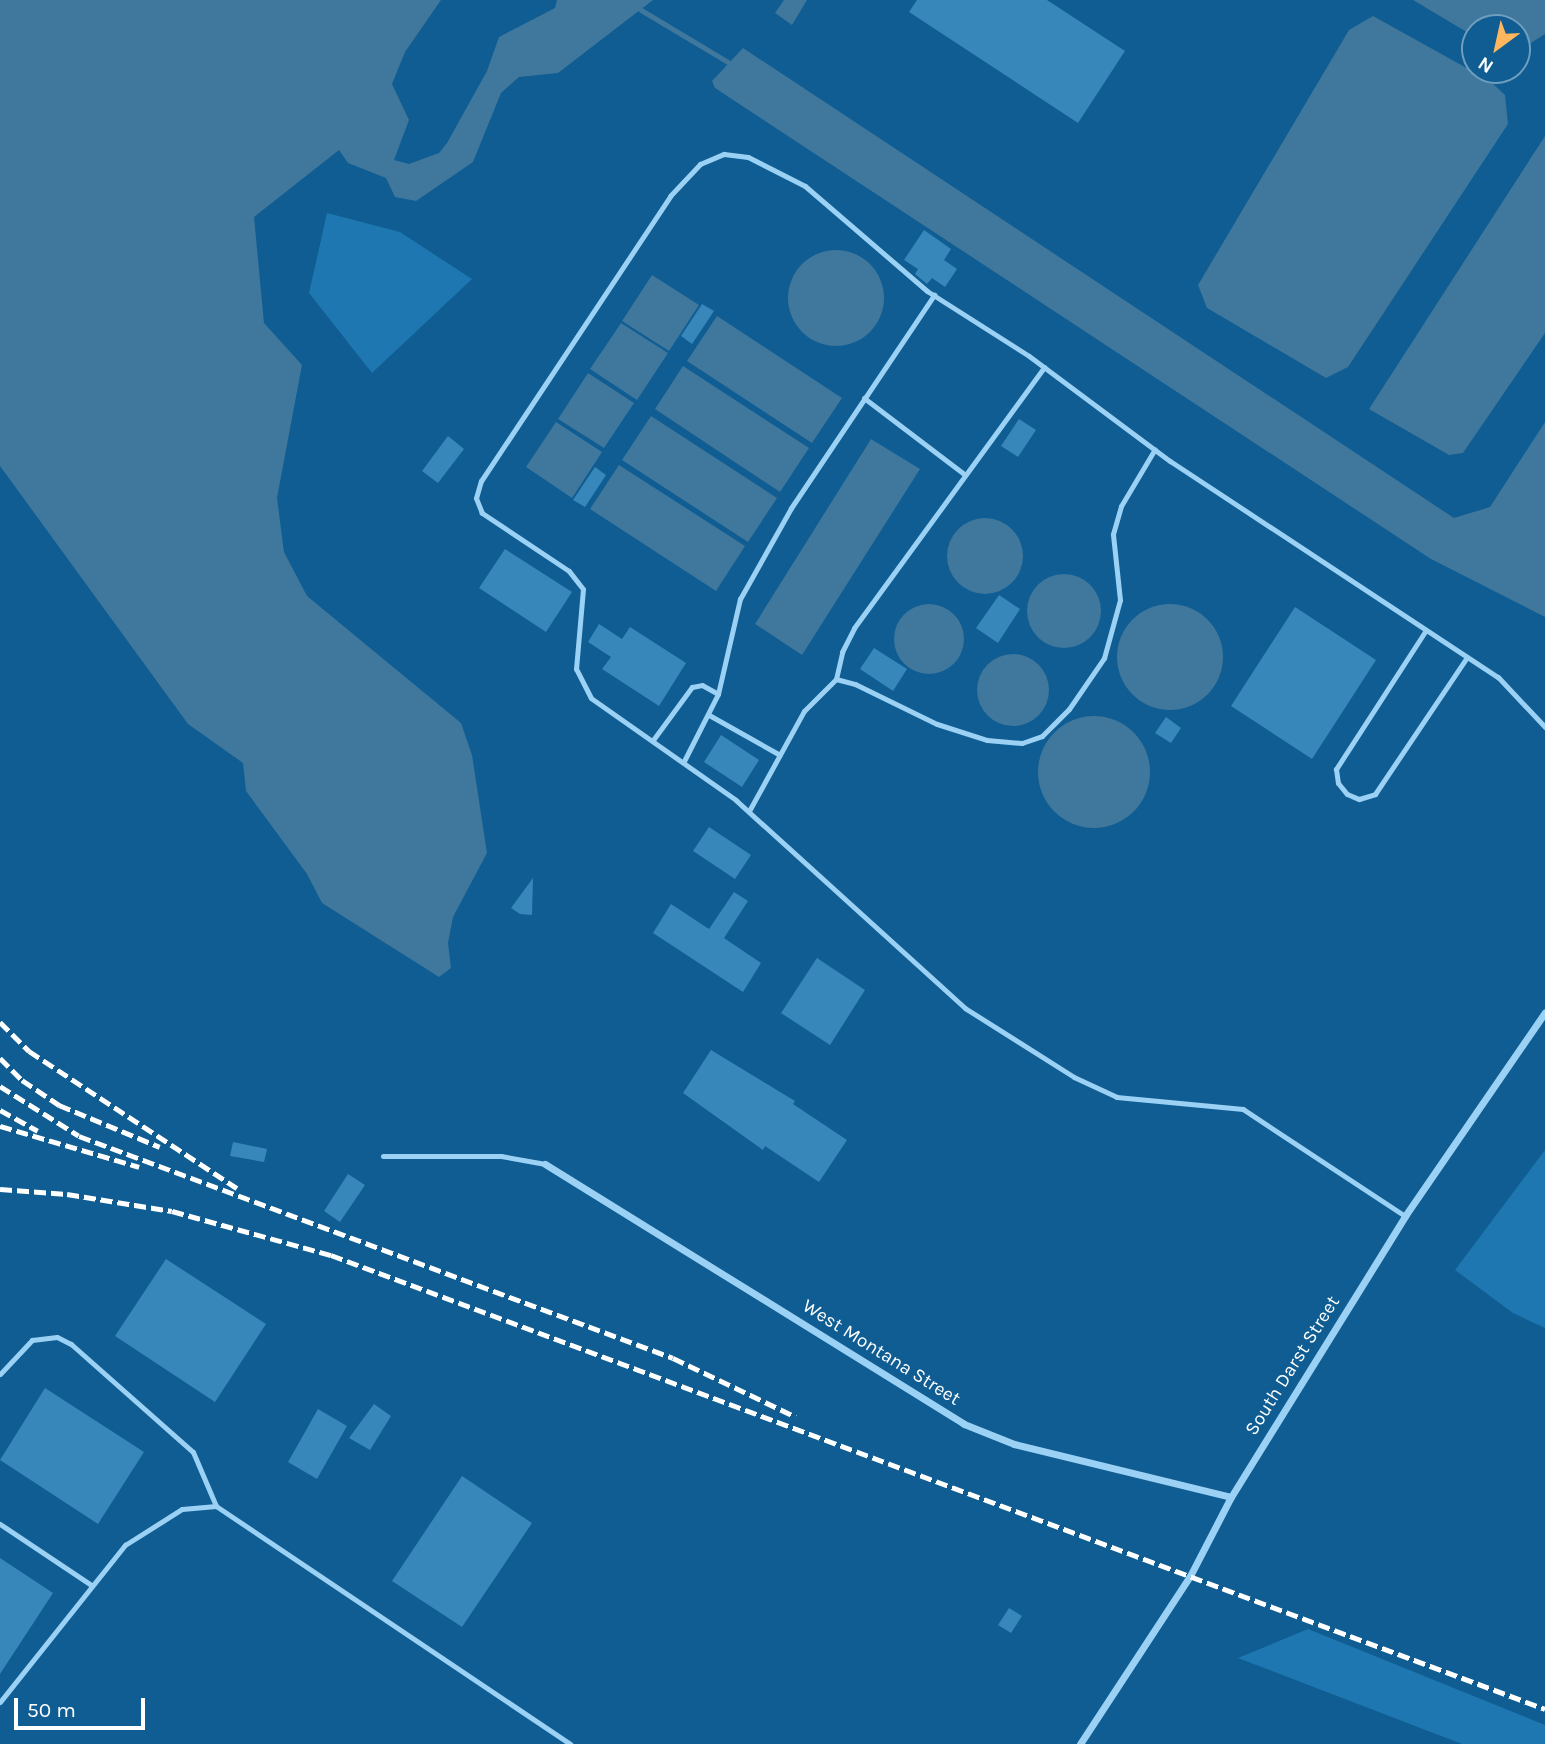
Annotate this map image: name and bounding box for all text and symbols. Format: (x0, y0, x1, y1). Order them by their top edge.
north arrow (1461, 14, 1531, 84)
text: N (1474, 52, 1497, 78)
street label: South Darst Street (1241, 1292, 1345, 1440)
street label: West Montana Street (798, 1295, 964, 1411)
scale bar (18, 1684, 149, 1728)
text: 50 m (27, 1698, 76, 1722)

